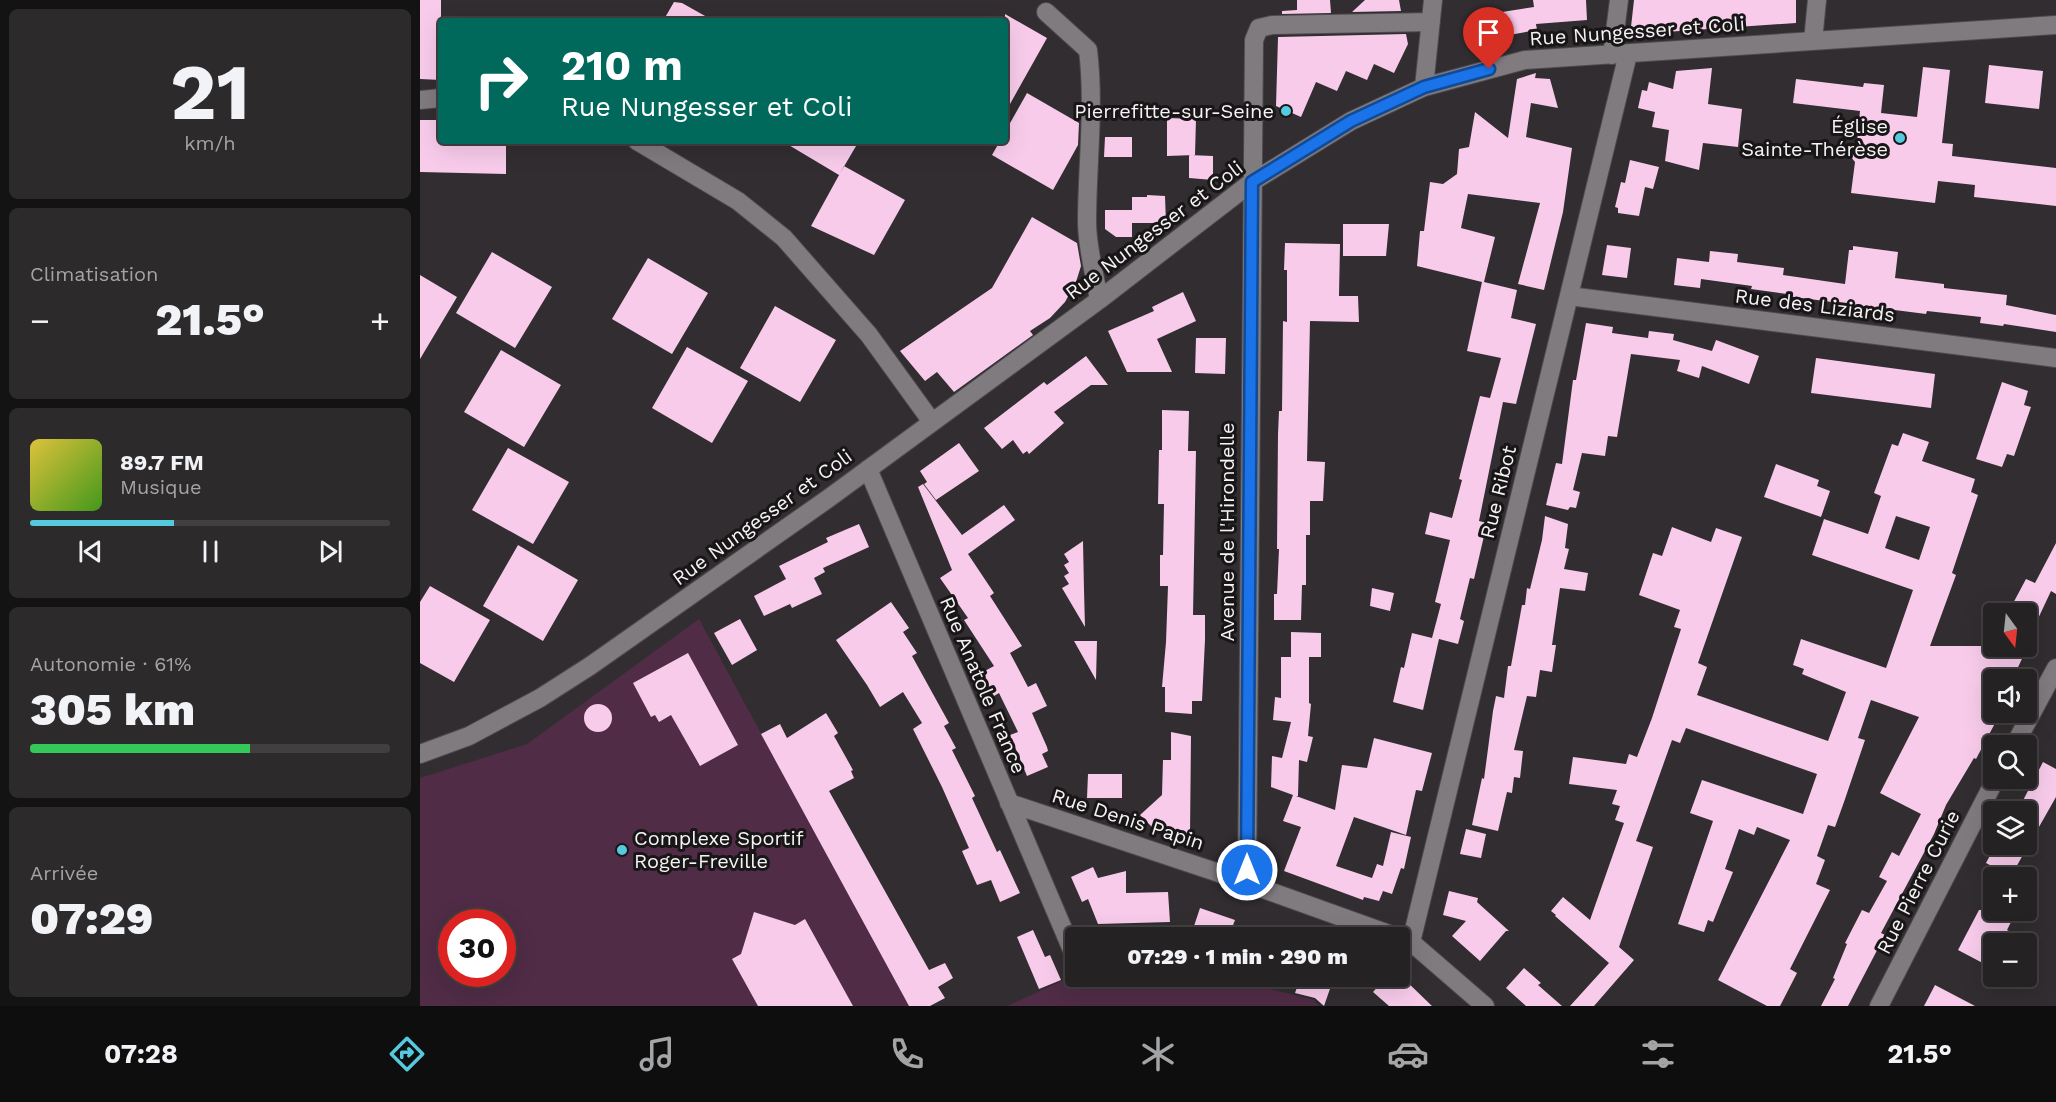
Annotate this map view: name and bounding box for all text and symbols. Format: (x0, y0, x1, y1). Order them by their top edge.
pin (1463, 7, 1514, 69)
street label: Rue Nungesser et Coli (1528, 11, 1746, 51)
icon: arrive (1472, 16, 1505, 49)
text: 210 m (561, 41, 683, 90)
icon: right (462, 42, 540, 120)
text: 21 (170, 46, 250, 138)
text: Rue Nungesser et Coli (561, 91, 853, 123)
place label: Pierrefitte-sur-Seine (1074, 99, 1274, 123)
marker: Pierrefitte-sur-Seine (1279, 104, 1293, 118)
place label: Église Sainte-Thérèse (1741, 114, 1888, 161)
text: km/h (184, 131, 236, 155)
marker: Église Sainte-Thérèse (1893, 131, 1907, 145)
street label: Rue Nungesser et Coli (1061, 155, 1247, 305)
text: Climatisation (30, 262, 158, 286)
street label: Rue des Liziards (1734, 283, 1896, 327)
text: 21.5° (155, 293, 265, 346)
text: − (30, 301, 50, 340)
text: + (370, 301, 390, 340)
street label: Avenue de l'Hirondelle (1215, 423, 1239, 641)
street label: Rue Ribot (1475, 442, 1521, 541)
street label: Rue Nungesser et Coli (668, 444, 856, 590)
text: 89.7 FM (120, 450, 204, 475)
text: Musique (120, 475, 202, 499)
icon: previous (74, 535, 107, 568)
icon: pause (194, 535, 227, 568)
icon: next (314, 535, 347, 568)
street label: Rue Anatole France (935, 593, 1031, 777)
north arrow (1983, 603, 2037, 657)
map controls (1983, 603, 2037, 987)
text: Autonomie · 61% (30, 652, 191, 676)
button: sound (1983, 669, 2037, 723)
text: 305 km (30, 683, 195, 736)
button: search (1983, 735, 2037, 789)
street label: Rue Denis Papin (1049, 783, 1207, 855)
button: layers (1983, 801, 2037, 855)
street label: Rue Pierre Curie (1871, 806, 1965, 958)
place label: Complexe Sportif Roger-Freville (634, 826, 804, 873)
position arrow (1215, 838, 1279, 902)
marker: Complexe Sportif Roger-Freville (615, 843, 629, 857)
text: Arrivée (30, 861, 98, 885)
button: + (1983, 867, 2037, 921)
text: 07:29 (30, 892, 154, 945)
speed limit sign: 30 (438, 909, 516, 987)
button: − (1983, 933, 2037, 987)
text: 07:29 · 1 min · 290 m (1127, 944, 1348, 969)
icon: directions (386, 1033, 428, 1075)
icon: music (636, 1033, 678, 1075)
icon: phone (886, 1033, 928, 1075)
icon: climate (1137, 1033, 1179, 1075)
icon: car (1387, 1033, 1429, 1075)
icon: filters (1637, 1033, 1679, 1075)
text: 07:28 (104, 1038, 178, 1070)
text: 21.5° (1887, 1038, 1952, 1070)

